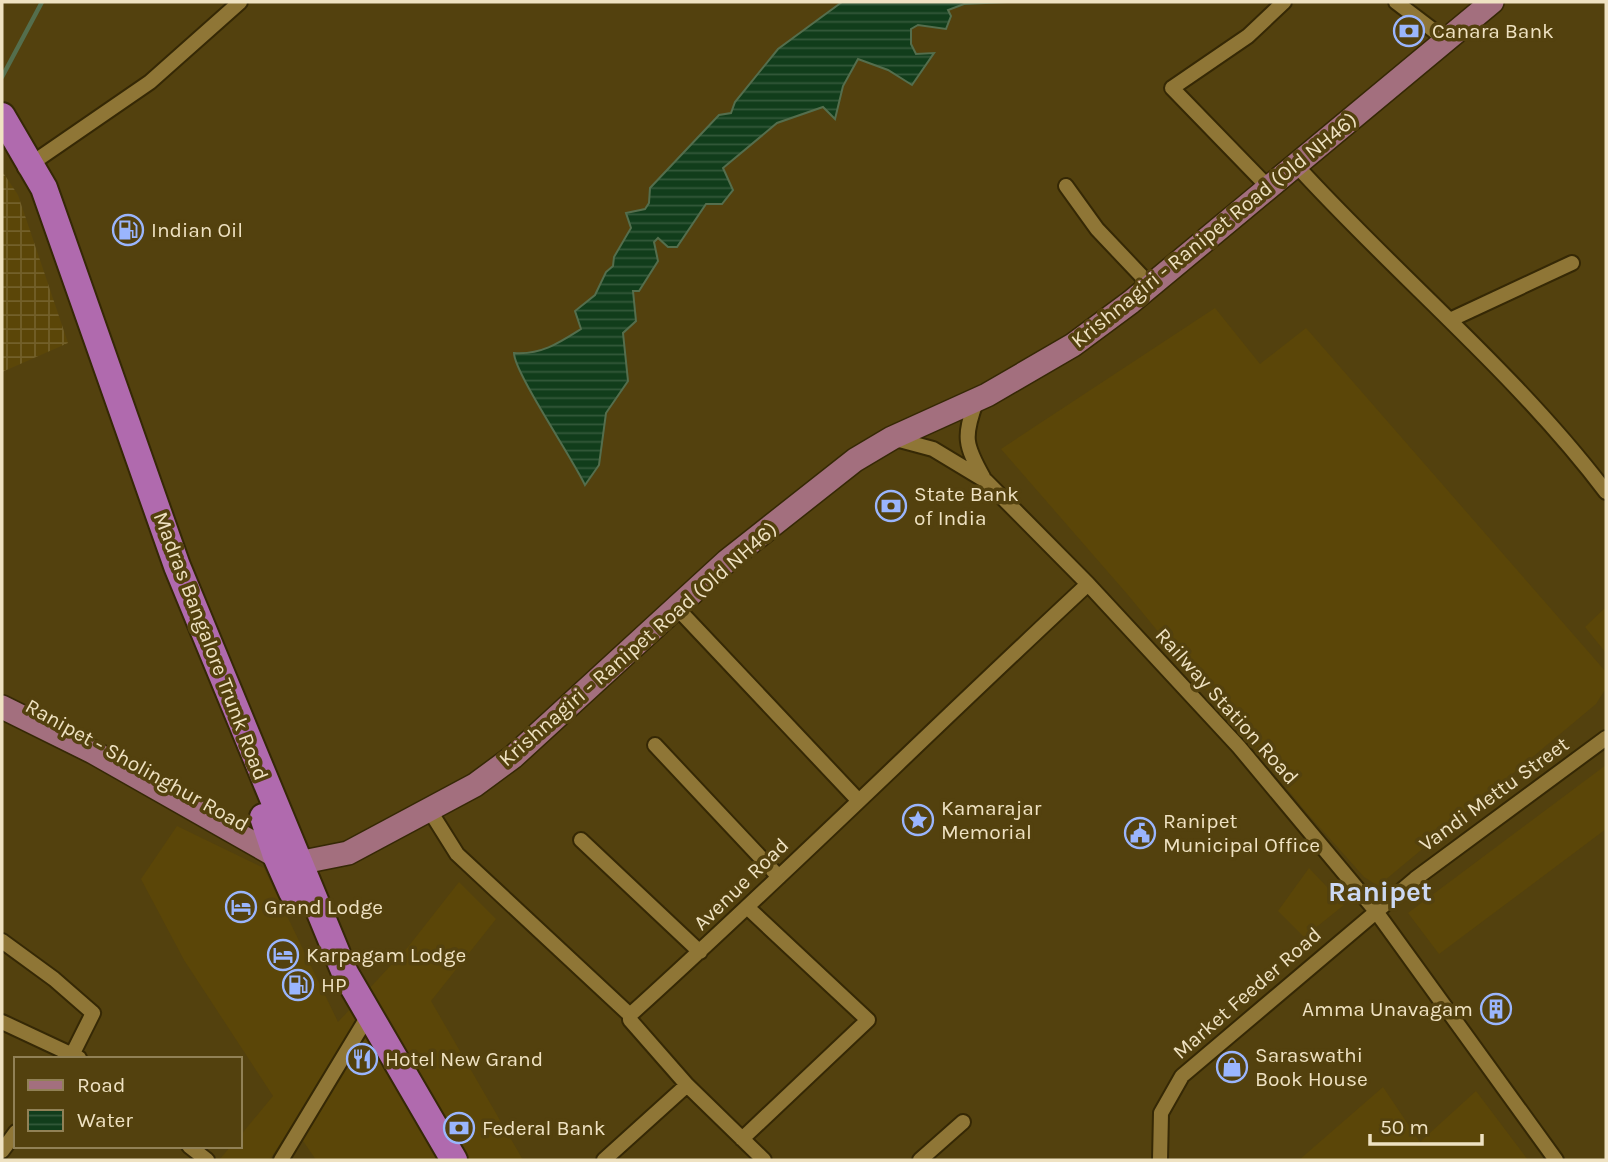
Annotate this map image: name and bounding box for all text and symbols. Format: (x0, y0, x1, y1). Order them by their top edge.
bank icon: Canara Bank (1392, 14, 1426, 48)
place label: Canara Bank (1432, 19, 1554, 43)
street label: Krishnagiri - Ranipet Road (Old NH46) (1066, 107, 1362, 353)
fuel station icon: Indian Oil (111, 213, 145, 247)
place label: Indian Oil (151, 218, 243, 242)
place label: State Bank of India (914, 482, 1019, 530)
bank icon: State Bank of India (874, 489, 908, 523)
street label: Madras Bangalore Trunk Road (149, 508, 273, 784)
street label: Krishnagiri - Ranipet Road (Old NH46) (494, 517, 782, 771)
street label: Railway Station Road (1151, 623, 1303, 789)
street label: Ranipet - Sholinghur Road (21, 694, 253, 836)
street label: Vandi Mettu Street (1415, 732, 1573, 856)
place label: Kamarajar Memorial (941, 796, 1042, 844)
place icon: Kamarajar Memorial (901, 803, 935, 837)
place label: Ranipet Municipal Office (1163, 809, 1320, 857)
public building icon: Ranipet Municipal Office (1123, 816, 1157, 850)
street label: Avenue Road (689, 833, 793, 935)
district label: Ranipet (1328, 875, 1432, 908)
hotel icon: Grand Lodge (224, 890, 258, 924)
place label: Grand Lodge (264, 895, 383, 919)
street label: Market Feeder Road (1168, 922, 1326, 1064)
hotel icon: Karpagam Lodge (266, 938, 300, 972)
place label: Karpagam Lodge (306, 943, 466, 967)
fuel station icon: HP (281, 968, 315, 1002)
place label: HP (321, 973, 347, 997)
building icon: Amma Unavagam (1479, 992, 1513, 1026)
place label: Amma Unavagam (1302, 997, 1473, 1021)
restaurant icon: Hotel New Grand (345, 1042, 379, 1076)
place label: Saraswathi Book House (1255, 1043, 1368, 1091)
place label: Hotel New Grand (385, 1047, 543, 1071)
shop icon: Saraswathi Book House (1215, 1050, 1249, 1084)
legend (14, 1057, 242, 1148)
text: Road (77, 1073, 125, 1097)
scale bar (1370, 1102, 1482, 1146)
text: Water (77, 1108, 133, 1132)
bank icon: Federal Bank (442, 1111, 476, 1145)
text: 50 m (1380, 1115, 1429, 1139)
place label: Federal Bank (482, 1116, 606, 1140)

